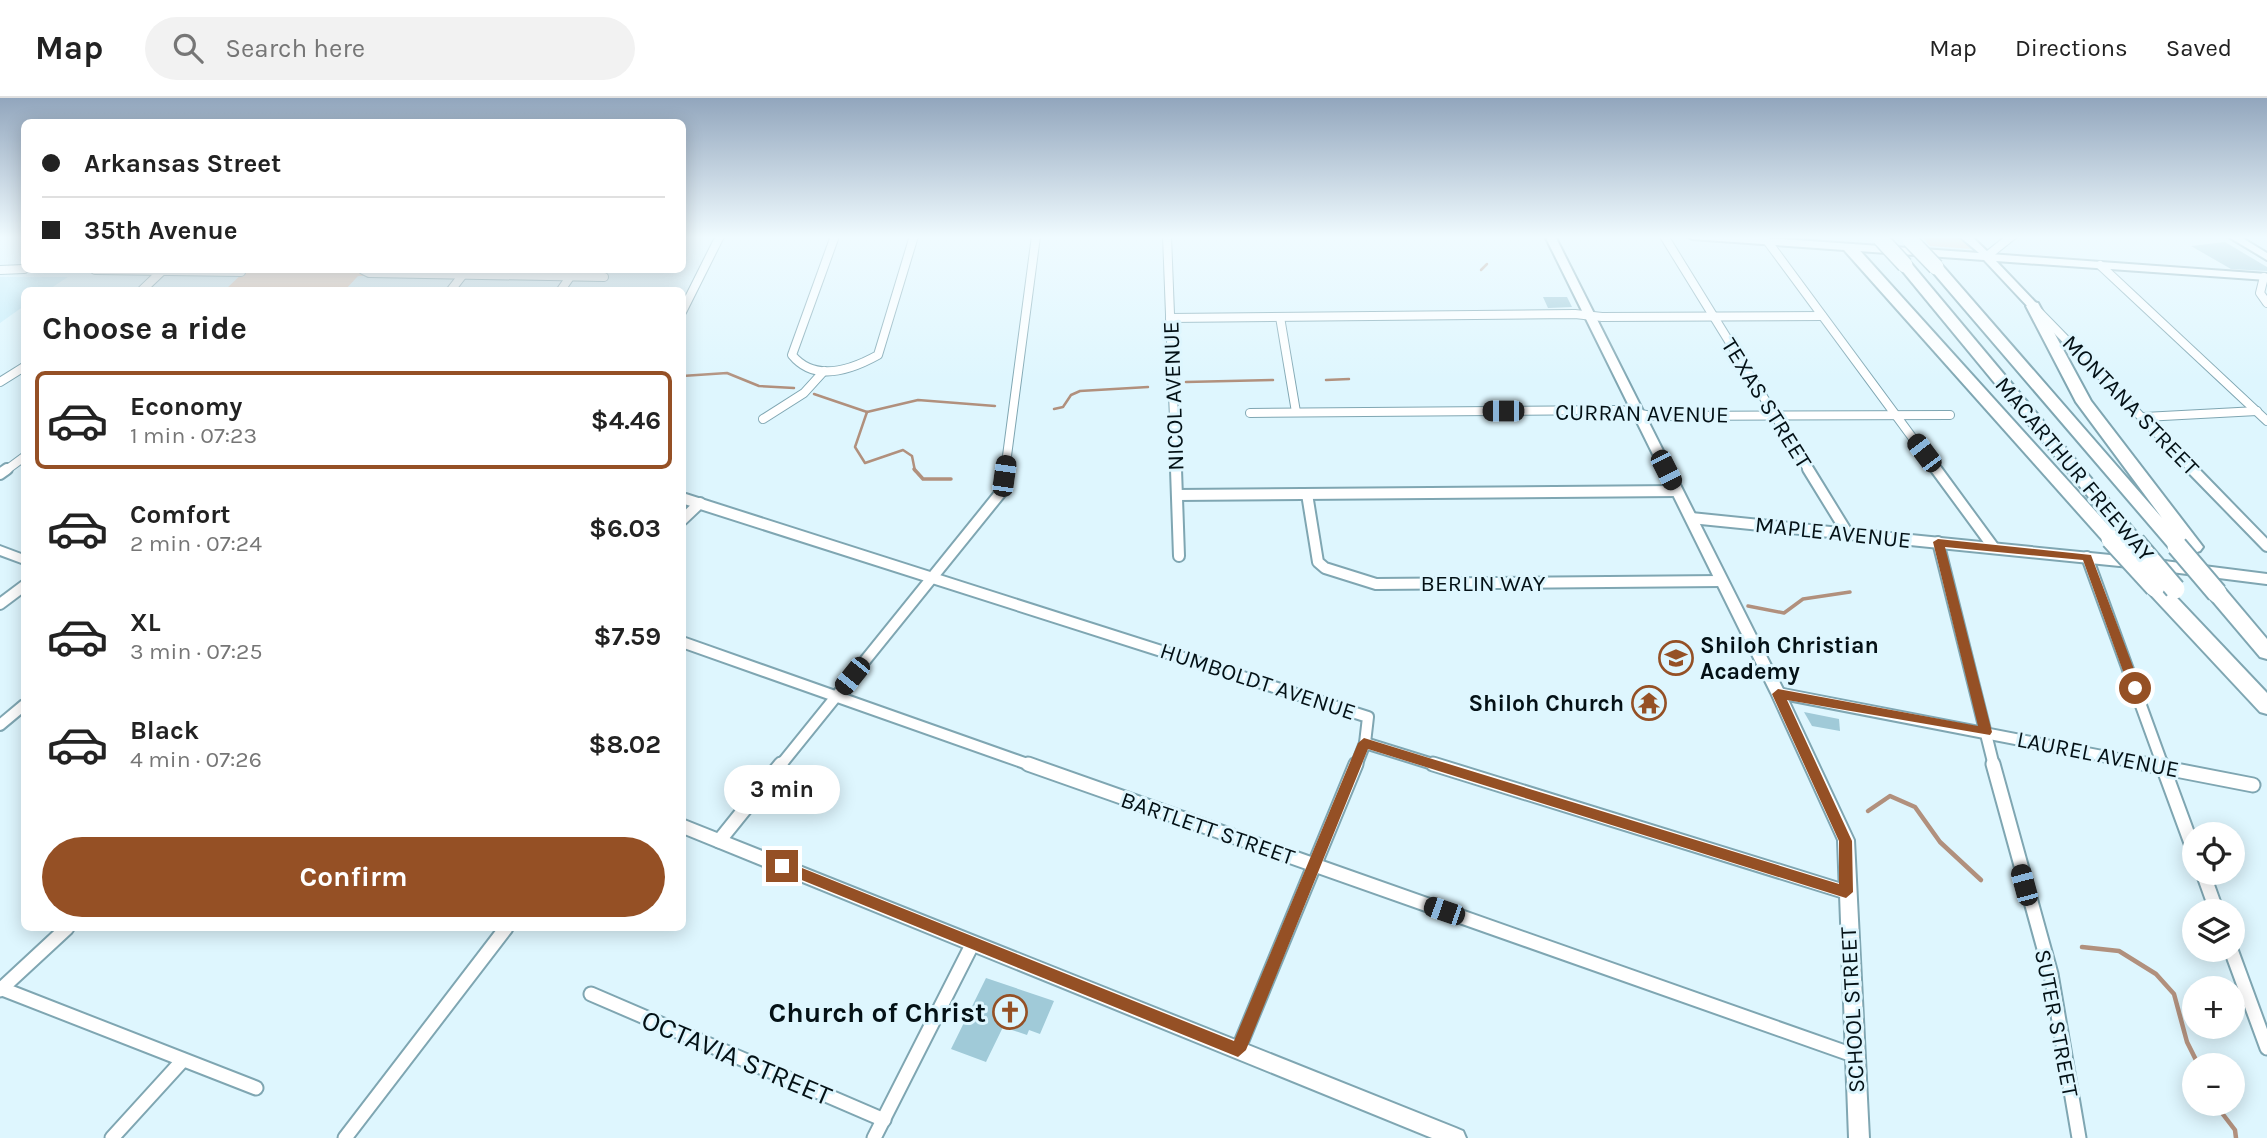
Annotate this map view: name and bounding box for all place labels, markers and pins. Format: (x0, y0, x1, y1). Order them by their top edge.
place label: Shiloh Christian Academy (1700, 632, 1879, 685)
school or university icon: Shiloh Christian Academy (1657, 639, 1695, 677)
temple icon: Shiloh Church (1630, 684, 1668, 722)
place label: Shiloh Church (1468, 690, 1624, 717)
church icon: Church of Christ (991, 993, 1029, 1031)
place label: Church of Christ (769, 996, 986, 1029)

